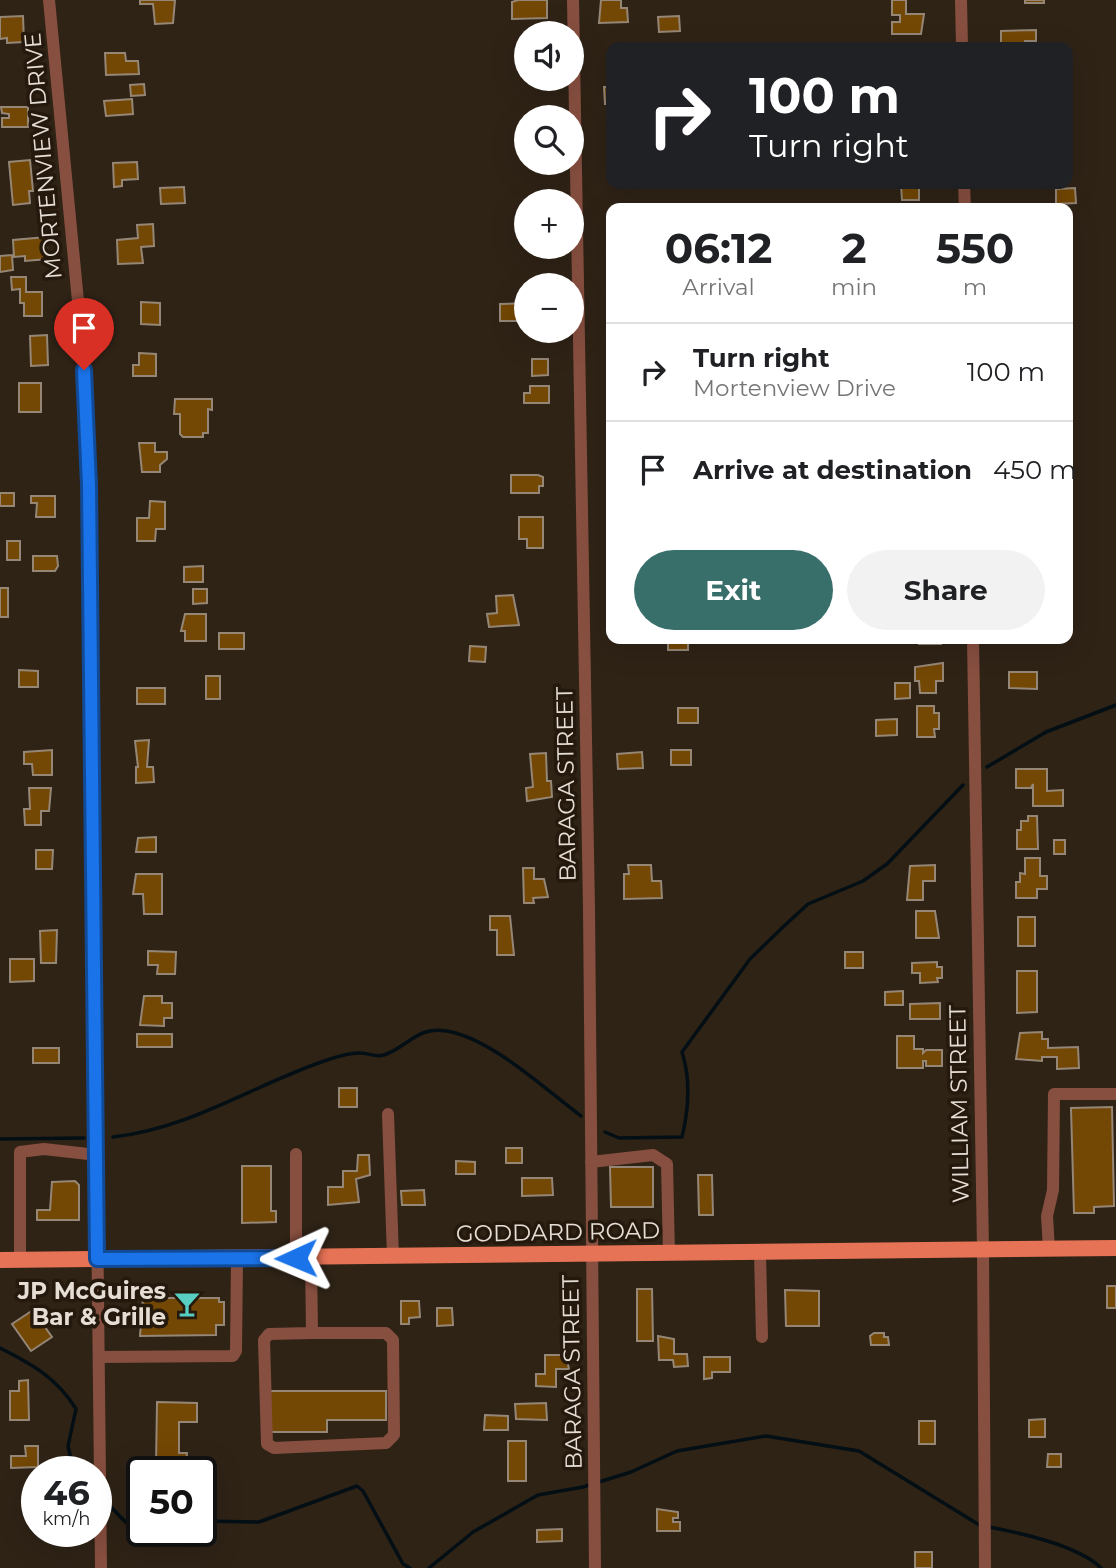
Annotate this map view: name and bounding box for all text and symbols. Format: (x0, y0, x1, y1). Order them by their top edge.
map controls (514, 21, 584, 343)
button: sound (514, 21, 584, 91)
street label: MORTENVIEW DRIVE (18, 32, 68, 280)
text: 100 m (749, 66, 900, 125)
icon: right (634, 70, 725, 161)
button: search (514, 105, 584, 175)
text: Turn right (749, 126, 909, 165)
button: + (514, 189, 584, 259)
text: 06:12 (665, 222, 772, 274)
text: 2 (842, 222, 866, 274)
text: 550 (936, 222, 1014, 274)
button: − (514, 273, 584, 343)
text: Arrival (682, 273, 755, 301)
text: min (831, 273, 877, 301)
text: m (963, 273, 987, 301)
pin (54, 298, 114, 370)
icon: arrive (65, 309, 103, 347)
text: Turn right (693, 342, 829, 374)
icon: right (634, 353, 672, 391)
text: 100 m (967, 356, 1045, 388)
text: Mortenview Drive (693, 374, 896, 402)
icon: arrive (634, 451, 672, 489)
text: Arrive at destination (693, 454, 972, 486)
text: 450 m (993, 454, 1077, 486)
button: Exit (634, 550, 833, 630)
button: Share (847, 550, 1045, 630)
street label: BARAGA STREET (550, 686, 582, 882)
street label: WILLIAM STREET (943, 1004, 975, 1203)
street label: GODDARD ROAD (456, 1216, 660, 1248)
position arrow (259, 1221, 333, 1295)
street label: BARAGA STREET (556, 1274, 588, 1470)
place label: JP McGuires Bar & Grille (17, 1277, 166, 1331)
bar icon: JP McGuires Bar & Grille (172, 1289, 202, 1319)
speed limit sign: 50 (126, 1456, 217, 1547)
text: 46 (43, 1471, 90, 1514)
text: km/h (42, 1508, 91, 1530)

